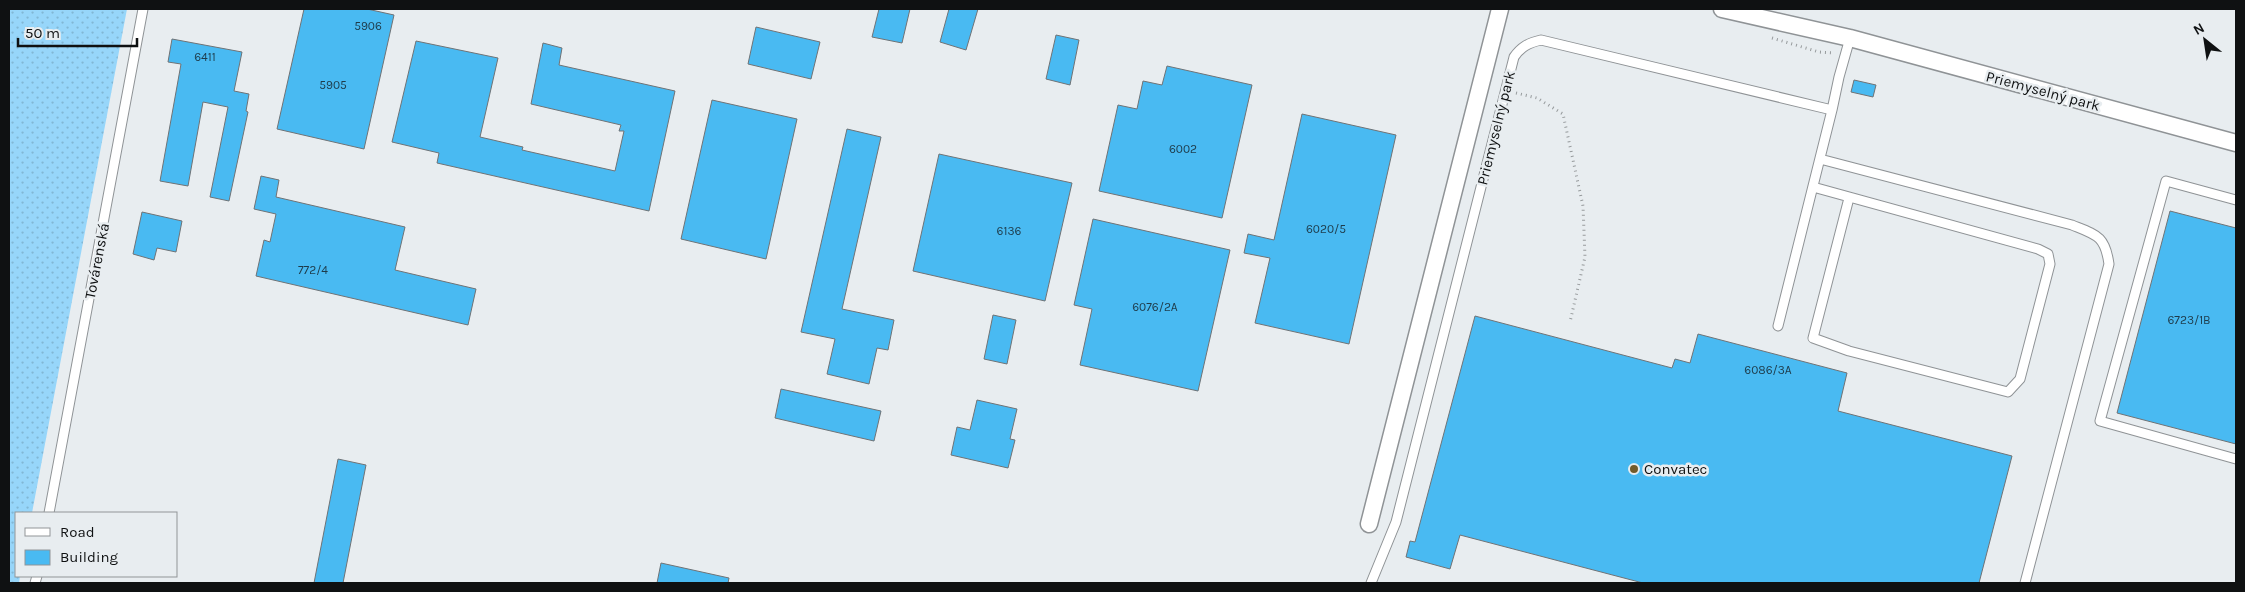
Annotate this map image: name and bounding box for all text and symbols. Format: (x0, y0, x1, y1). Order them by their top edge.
scale bar (18, 15, 136, 47)
north arrow (2180, 15, 2230, 65)
house number: 5906 (354, 19, 382, 33)
text: N (2190, 19, 2207, 39)
text: 50 m (25, 24, 60, 42)
house number: 6411 (194, 50, 216, 64)
street label: Priemyselný park (1984, 67, 2102, 115)
street label: Priemyselný park (1473, 69, 1519, 187)
house number: 5905 (319, 78, 347, 92)
house number: 6002 (1169, 142, 1197, 156)
street label: Továrenská (81, 221, 113, 301)
house number: 6020/5 (1306, 222, 1346, 236)
house number: 6136 (997, 224, 1022, 238)
house number: 772/4 (298, 263, 328, 277)
house number: 6076/2A (1132, 300, 1178, 314)
house number: 6723/1B (2167, 313, 2211, 327)
house number: 6086/3A (1744, 363, 1792, 377)
place label: Convatec (1644, 460, 1707, 478)
marker: Convatec (1628, 463, 1640, 475)
legend (15, 512, 178, 577)
text: Road (60, 523, 95, 541)
text: Building (60, 548, 118, 566)

